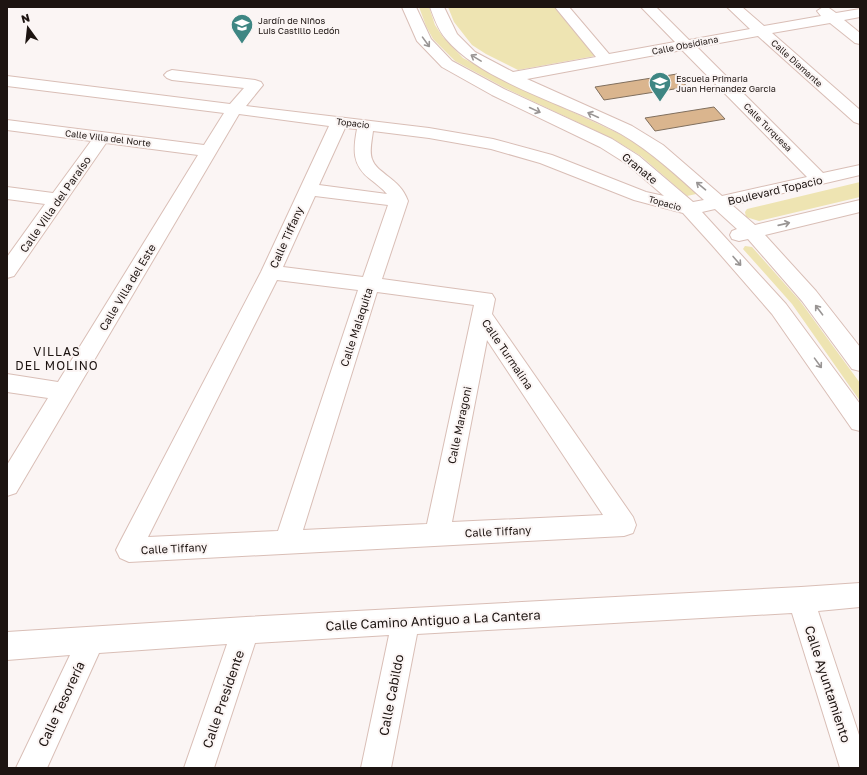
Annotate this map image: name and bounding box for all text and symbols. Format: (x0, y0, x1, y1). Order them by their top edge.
north arrow (8, 8, 48, 48)
text: N (20, 10, 31, 25)
school or university icon: Jardín de Niños Luis Castillo Ledón (229, 12, 255, 45)
place label: Jardín de Niños Luis Castillo Ledón (258, 15, 340, 36)
street label: Calle Obsidiana (651, 33, 719, 57)
one-way arrow (421, 36, 430, 47)
street label: Calle Diamante (769, 37, 825, 89)
one-way arrow (470, 54, 482, 62)
school or university icon: Escuela Primaria Juan Hernandez Garcia (647, 70, 673, 103)
place label: Escuela Primaria Juan Hernandez Garcia (676, 73, 776, 94)
street label: Calle Turquesa (741, 100, 795, 154)
one-way arrow (528, 107, 540, 114)
one-way arrow (587, 111, 599, 118)
street label: Topacio (336, 115, 370, 131)
street label: Calle Villa del Norte (64, 127, 152, 149)
street label: Granate (620, 150, 660, 186)
street label: Calle Villa del Paraíso (17, 153, 93, 255)
street label: Boulevard Topacio (726, 173, 824, 207)
one-way arrow (696, 181, 706, 190)
street label: Topacio (647, 193, 683, 213)
street label: Calle Tiffany (267, 204, 305, 270)
one-way arrow (777, 220, 790, 227)
street label: Calle Villa del Este (96, 241, 158, 333)
one-way arrow (733, 256, 742, 266)
street label: Calle Malaquita (337, 286, 375, 368)
one-way arrow (815, 304, 824, 315)
street label: Calle Turmalina (480, 316, 536, 392)
district label: VILLAS DEL MOLINO (15, 344, 99, 373)
one-way arrow (814, 357, 822, 368)
street label: Calle Maragoni (444, 385, 474, 465)
street label: Calle Tiffany (465, 523, 531, 539)
street label: Calle Tiffany (141, 540, 207, 556)
street label: Calle Camino Antiguo a La Cantera (325, 606, 541, 634)
street label: Calle Ayuntamiento (802, 623, 855, 745)
street label: Calle Presidente (199, 648, 247, 750)
street label: Calle Cabildo (375, 653, 407, 737)
street label: Calle Tesorería (34, 659, 88, 749)

